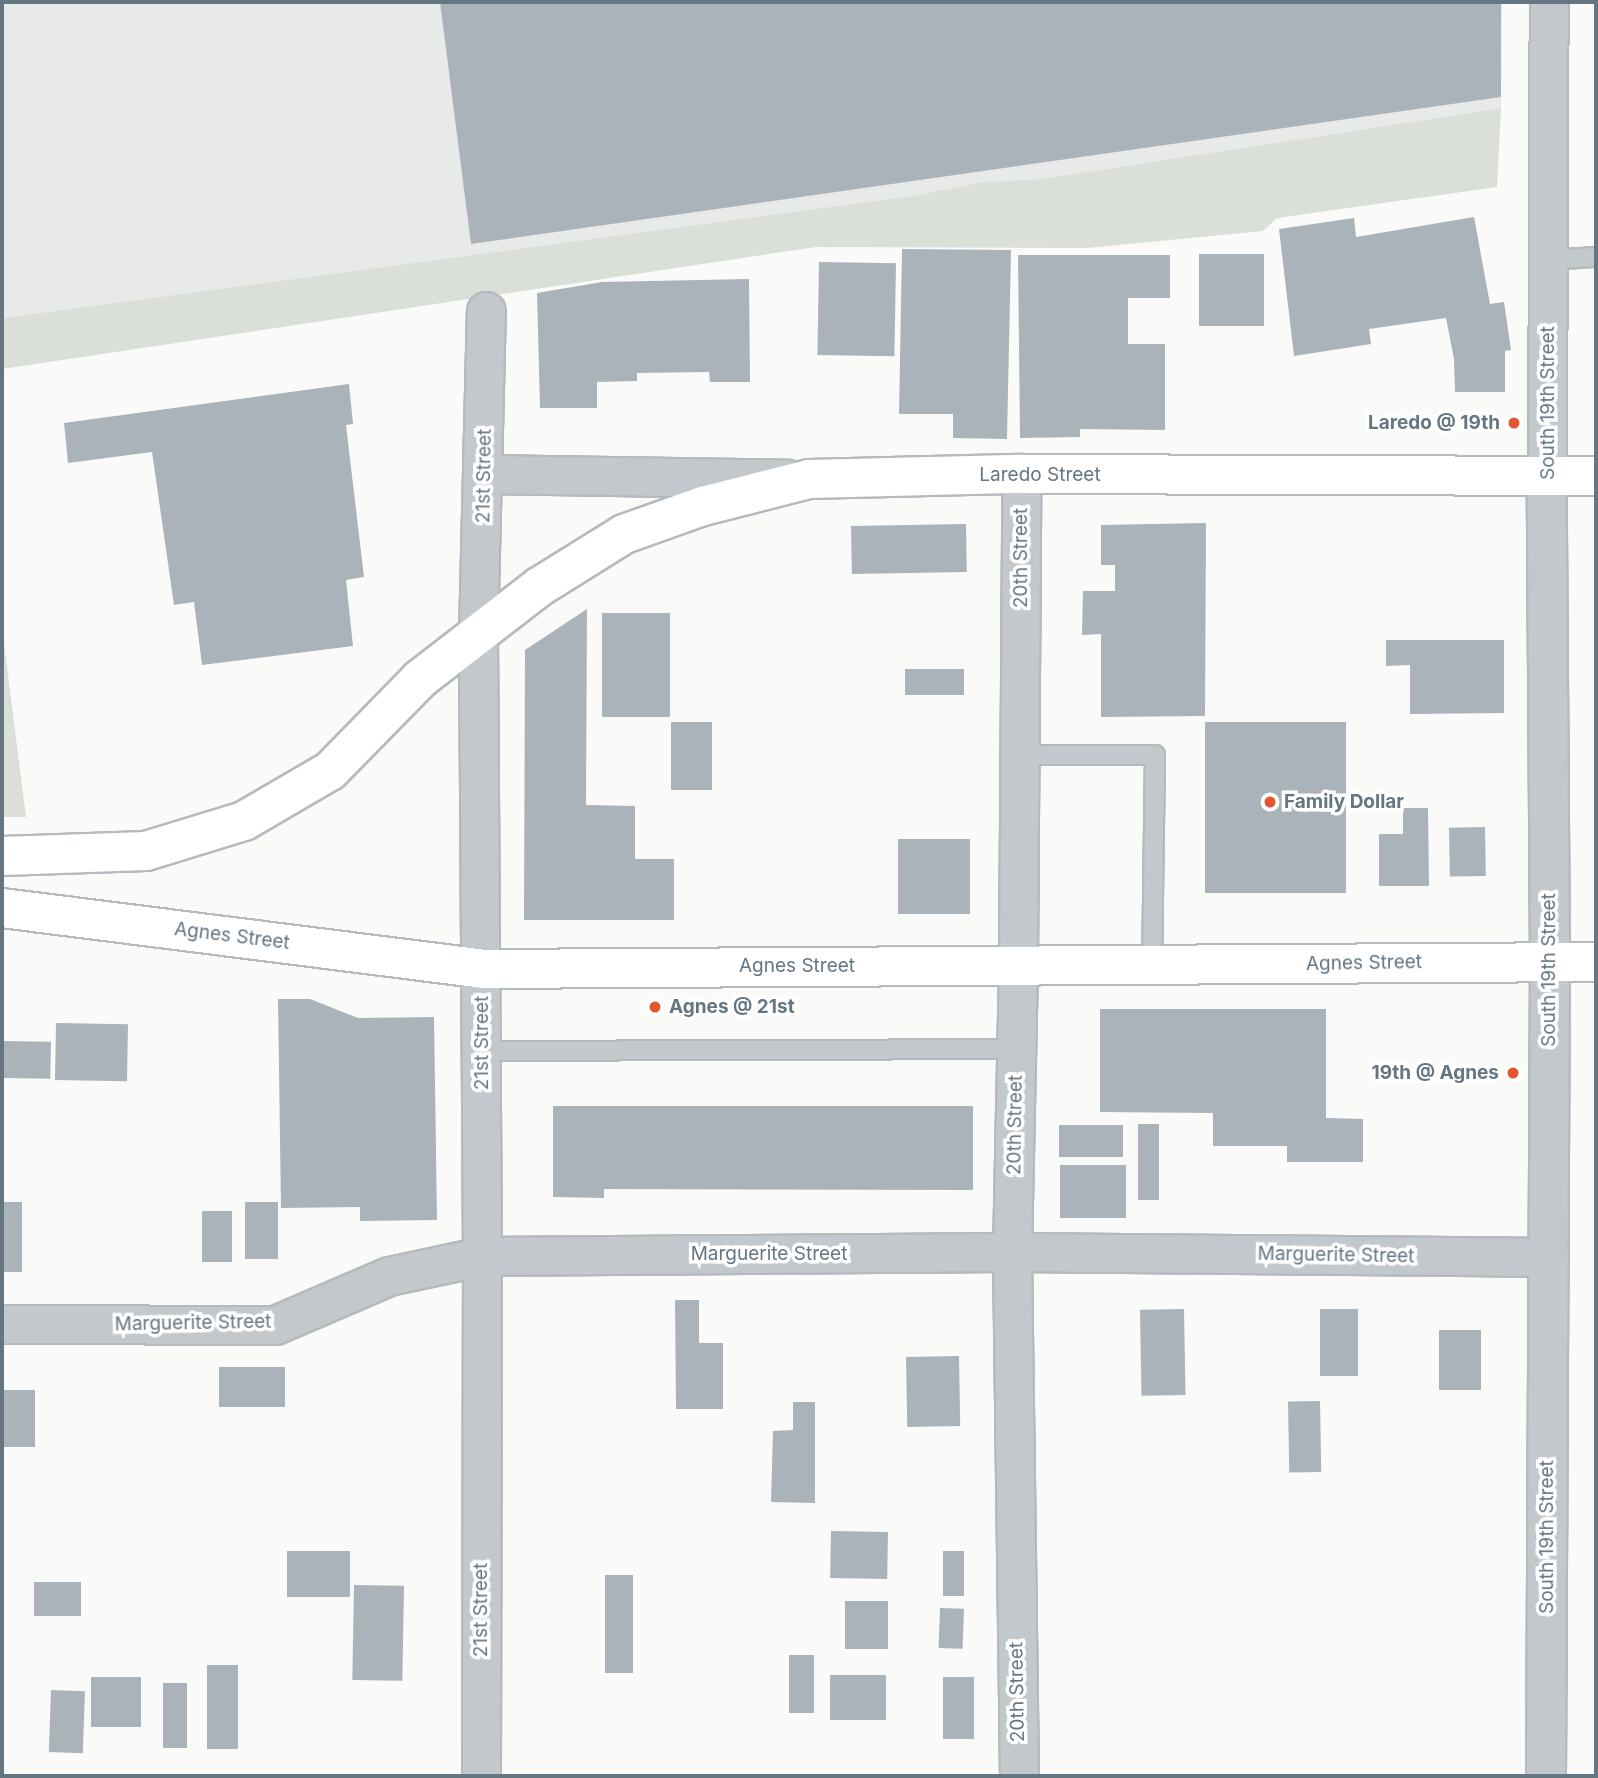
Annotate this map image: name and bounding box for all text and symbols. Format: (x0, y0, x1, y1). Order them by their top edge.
street label: South 19th Street (1537, 326, 1559, 480)
place label: Laredo @ 19th (1368, 412, 1500, 434)
marker: Laredo @ 19th (1506, 415, 1522, 431)
street label: 21st Street (472, 429, 496, 523)
street label: Laredo Street (979, 464, 1101, 486)
street label: 20th Street (1010, 508, 1032, 608)
place label: Family Dollar (1284, 791, 1404, 813)
marker: Family Dollar (1262, 794, 1278, 810)
street label: South 19th Street (1538, 893, 1560, 1047)
street label: Agnes Street (173, 918, 291, 954)
street label: Agnes Street (1306, 951, 1422, 975)
street label: Agnes Street (739, 955, 855, 977)
street label: 21st Street (471, 996, 493, 1090)
place label: Agnes @ 21st (669, 996, 795, 1018)
marker: Agnes @ 21st (647, 999, 663, 1015)
place label: 19th @ Agnes (1371, 1062, 1499, 1084)
marker: 19th @ Agnes (1505, 1065, 1521, 1081)
street label: 20th Street (1003, 1075, 1027, 1175)
street label: Marguerite Street (1257, 1242, 1415, 1268)
street label: Marguerite Street (691, 1243, 847, 1265)
street label: Marguerite Street (114, 1310, 272, 1336)
street label: South 19th Street (1536, 1460, 1558, 1614)
street label: 21st Street (470, 1563, 492, 1657)
street label: 20th Street (1005, 1642, 1029, 1742)

